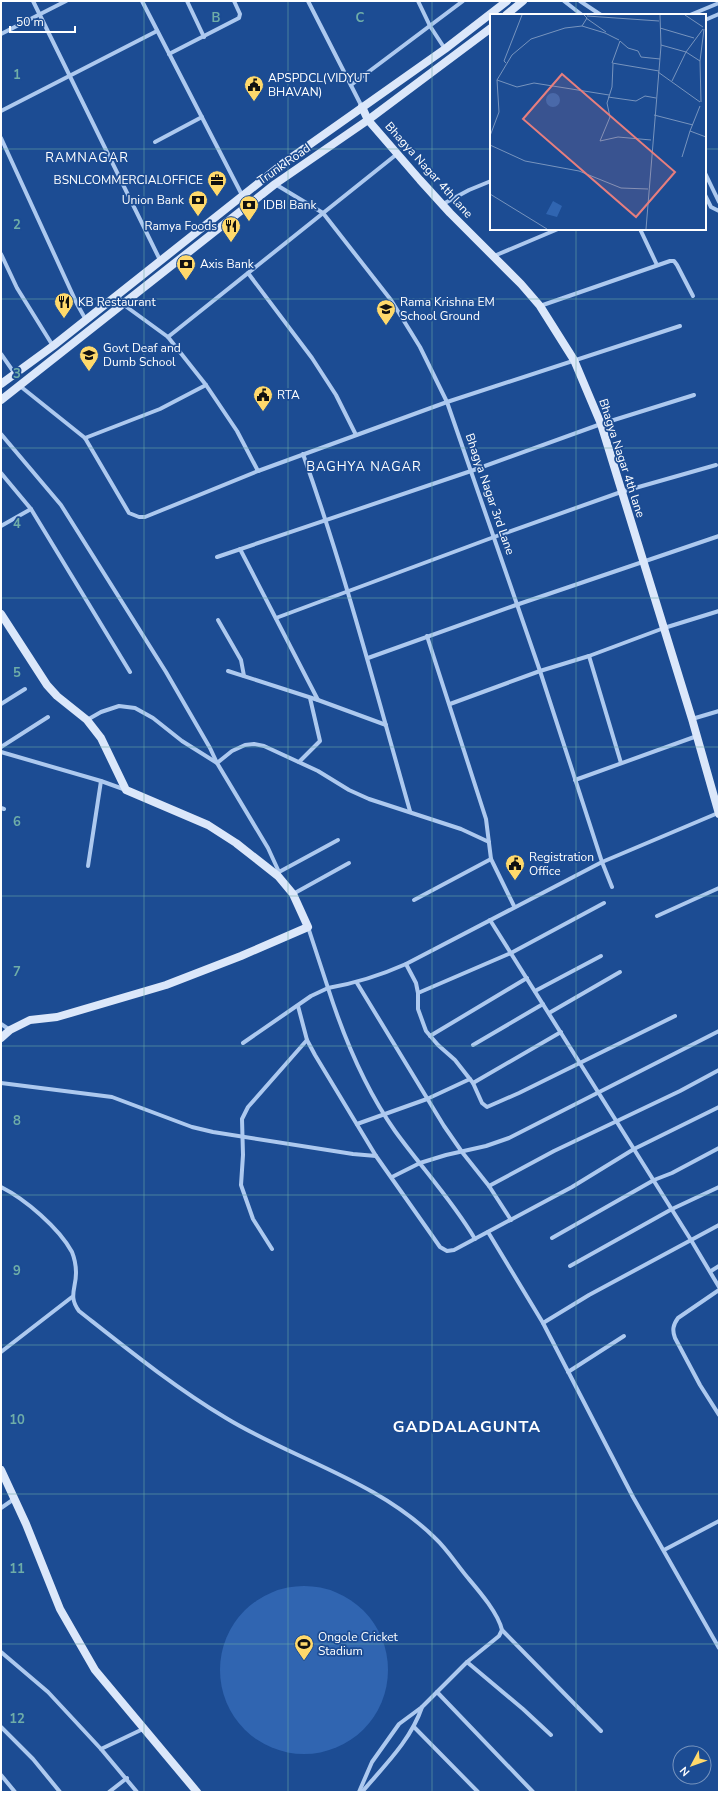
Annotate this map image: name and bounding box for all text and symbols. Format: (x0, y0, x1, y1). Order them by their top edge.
scale bar (10, 8, 75, 34)
text: B (212, 9, 221, 27)
text: C (356, 9, 365, 27)
text: 50 m (16, 14, 44, 30)
inset map (490, 14, 706, 230)
text: 1 (13, 66, 21, 84)
place label: APSPDCL(VIDYUT BHAVAN) (268, 70, 371, 100)
public building icon: APSPDCL(VIDYUT BHAVAN) (243, 74, 265, 102)
street label: Bhagya Nagar 4th lane (381, 118, 477, 222)
street label: Trunk Road (254, 140, 314, 188)
district label: RAMNAGAR (45, 149, 129, 167)
office icon: BSNLCOMMERCIALOFFICE (206, 169, 228, 197)
place label: BSNLCOMMERCIALOFFICE (54, 172, 203, 188)
bank icon: Union Bank (187, 189, 209, 217)
place label: Union Bank (122, 192, 185, 208)
bank icon: IDBI Bank (238, 194, 260, 222)
place label: IDBI Bank (263, 197, 318, 213)
restaurant icon: Ramya Foods (220, 215, 242, 243)
text: 2 (13, 216, 21, 234)
place label: Ramya Foods (144, 218, 217, 234)
bank icon: Axis Bank (175, 253, 197, 281)
place label: Axis Bank (200, 256, 255, 272)
restaurant icon: KB Restaurant (53, 291, 75, 319)
place label: KB Restaurant (78, 294, 156, 310)
place label: Rama Krishna EM School Ground (400, 294, 495, 324)
school or university icon: Rama Krishna EM School Ground (375, 298, 397, 326)
place label: Govt Deaf and Dumb School (103, 340, 181, 370)
school or university icon: Govt Deaf and Dumb School (78, 344, 100, 372)
text: 3 (13, 365, 21, 383)
public building icon: RTA (252, 384, 274, 412)
place label: RTA (277, 387, 300, 403)
street label: Bhagya Nagar 4th lane (595, 396, 649, 520)
street label: Bhagya Nagar 3rd Lane (462, 431, 518, 557)
district label: BAGHYA NAGAR (306, 458, 422, 476)
text: 4 (13, 515, 21, 533)
text: 5 (13, 664, 21, 682)
text: 6 (13, 813, 21, 831)
place label: Registration Office (529, 849, 594, 879)
public building icon: Registration Office (504, 853, 526, 881)
text: 7 (13, 963, 21, 981)
text: 8 (13, 1112, 21, 1130)
text: 9 (13, 1262, 21, 1280)
text: 10 (9, 1411, 25, 1429)
district label: GADDALAGUNTA (393, 1416, 541, 1438)
text: 11 (9, 1560, 25, 1578)
place label: Ongole Cricket Stadium (318, 1629, 399, 1659)
sports icon: Ongole Cricket Stadium (293, 1633, 315, 1661)
text: 12 (9, 1710, 25, 1728)
north arrow (672, 1745, 712, 1785)
text: N (676, 1763, 693, 1779)

